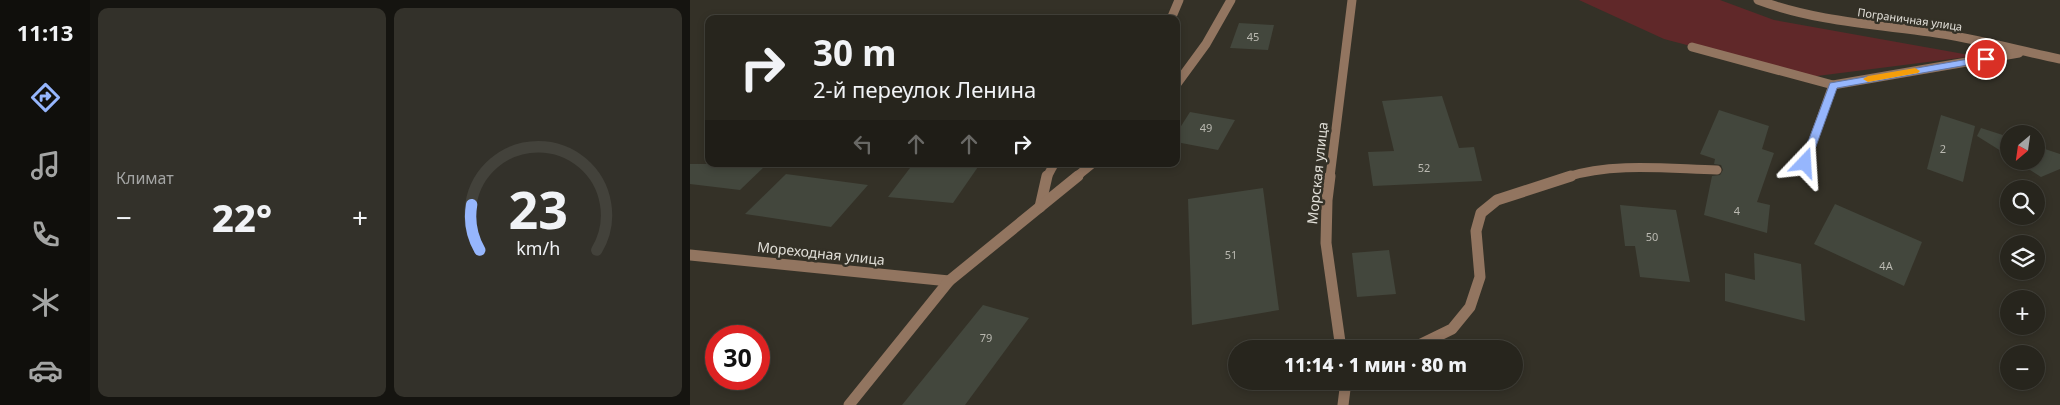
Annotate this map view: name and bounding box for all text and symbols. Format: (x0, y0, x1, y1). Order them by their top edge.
street label: Пограничная улица (1857, 4, 1963, 34)
text: 11:13 (17, 17, 73, 47)
text: 30 m (813, 29, 896, 76)
house number: 45 (1247, 29, 1259, 44)
icon: right (730, 35, 795, 100)
pin (1965, 38, 2007, 80)
icon: arrive (1972, 45, 2000, 73)
text: 2-й переулок Ленина (813, 74, 1036, 104)
icon: directions (28, 80, 63, 115)
house number: 49 (1200, 120, 1212, 135)
street label: Морская улица (1302, 121, 1332, 225)
north arrow (2000, 125, 2045, 170)
map controls (2000, 125, 2045, 390)
icon: left (849, 130, 877, 158)
icon: ahead (902, 130, 930, 158)
icon: ahead (955, 130, 983, 158)
icon: right (1008, 130, 1036, 158)
position arrow (1778, 136, 1830, 188)
house number: 2 (1940, 141, 1946, 156)
icon: music (28, 148, 63, 183)
house number: 52 (1418, 160, 1430, 175)
text: Климат (116, 167, 174, 189)
text: 23 (508, 173, 568, 244)
button: search (2000, 180, 2045, 225)
text: 22° (212, 191, 272, 243)
text: − (116, 198, 132, 236)
text: + (352, 198, 368, 236)
house number: 4 (1734, 203, 1741, 218)
icon: phone (28, 217, 63, 252)
house number: 50 (1646, 229, 1658, 244)
button: layers (2000, 235, 2045, 280)
text: km/h (516, 236, 560, 260)
street label: Мореходная улица (756, 237, 886, 269)
house number: 51 (1225, 247, 1237, 262)
house number: 4А (1879, 258, 1894, 273)
icon: climate (28, 285, 63, 320)
button: + (2000, 290, 2045, 335)
speed limit sign: 30 (705, 325, 770, 390)
house number: 79 (980, 330, 992, 345)
button: − (2000, 345, 2045, 390)
text: 11:14 · 1 мин · 80 m (1284, 352, 1467, 378)
icon: car (28, 353, 63, 388)

